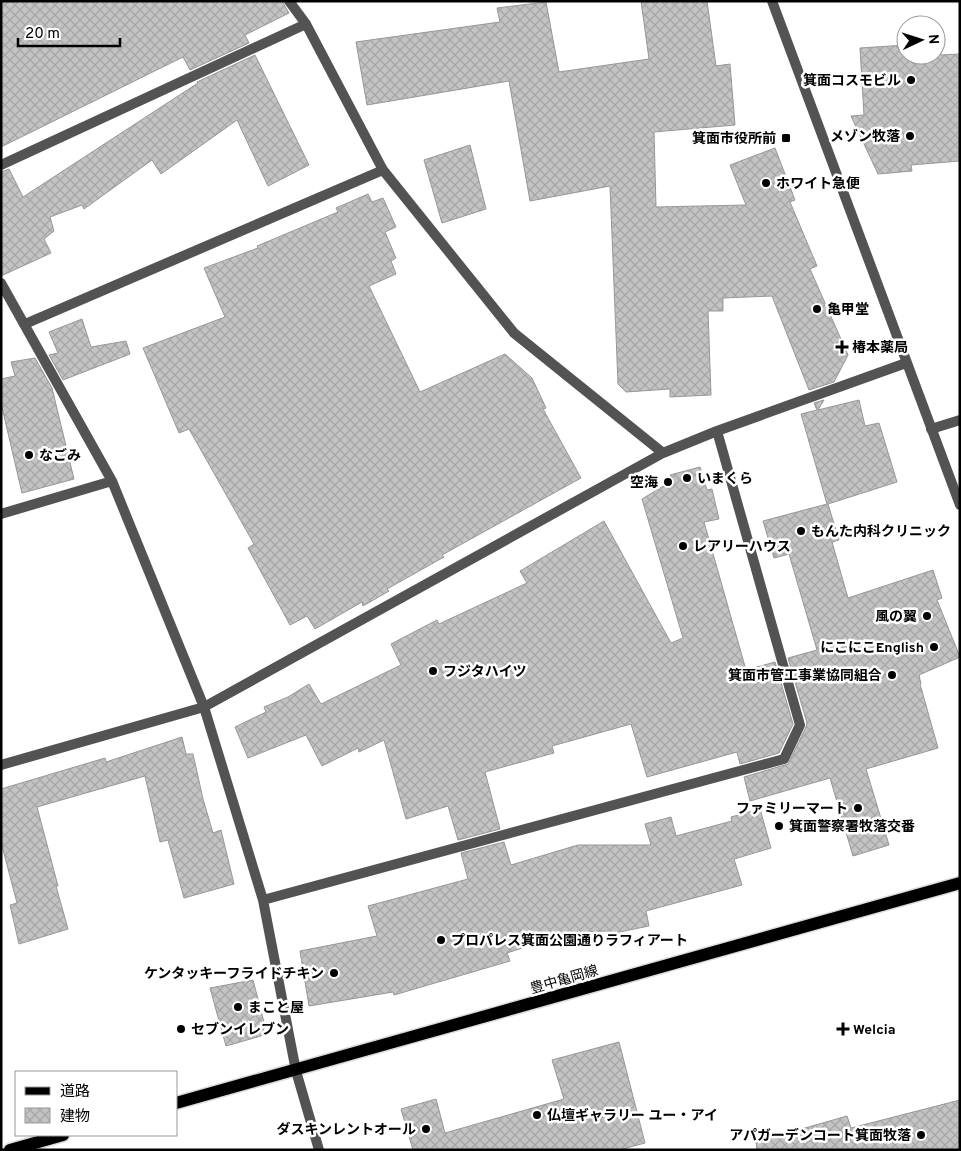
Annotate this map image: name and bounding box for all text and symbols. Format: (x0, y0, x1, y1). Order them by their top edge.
scale bar (18, 15, 120, 47)
north arrow (896, 15, 946, 65)
text: 20 m (25, 25, 60, 44)
text: N (924, 34, 941, 45)
place label: 箕面コスモビル (803, 72, 901, 90)
marker: 箕面コスモビル (905, 74, 917, 86)
place label: メゾン牧落 (830, 128, 901, 146)
place label: 箕面市役所前 (692, 130, 776, 148)
marker: メゾン牧落 (904, 130, 916, 142)
marker: 箕面市役所前 (780, 132, 792, 144)
place label: ホワイト急便 (776, 175, 860, 193)
marker: ホワイト急便 (760, 177, 772, 189)
place label: 亀甲堂 (827, 302, 869, 319)
marker: 亀甲堂 (811, 303, 823, 315)
place label: 椿本薬局 (852, 340, 908, 357)
marker: 椿本薬局 (836, 341, 848, 353)
place label: なごみ (39, 447, 81, 465)
marker: なごみ (23, 449, 35, 461)
place label: いまくら (697, 471, 753, 488)
marker: いまくら (681, 472, 693, 484)
place label: 空海 (630, 475, 658, 492)
marker: 空海 (662, 476, 674, 488)
place label: もんた内科クリニック (811, 524, 951, 541)
marker: もんた内科クリニック (795, 525, 807, 537)
place label: レアリーハウス (693, 539, 791, 556)
marker: レアリーハウス (677, 540, 689, 552)
place label: 風の翼 (875, 609, 917, 626)
marker: 風の翼 (921, 610, 933, 622)
place label: にこにこEnglish (820, 640, 924, 657)
marker: にこにこEnglish (928, 641, 940, 653)
place label: フジタハイツ (443, 664, 526, 681)
marker: フジタハイツ (427, 665, 439, 677)
place label: 箕面市管工事業協同組合 (728, 667, 882, 685)
marker: 箕面市管工事業協同組合 (886, 669, 898, 681)
place label: ファミリーマート (736, 801, 848, 818)
marker: ファミリーマート (852, 802, 864, 814)
place label: 箕面警察署牧落交番 (789, 818, 915, 836)
marker: 箕面警察署牧落交番 (773, 820, 785, 832)
place label: プロパレス箕面公園通りラフィアート (451, 932, 688, 950)
marker: プロパレス箕面公園通りラフィアート (435, 934, 447, 946)
street label: 豊中亀岡線 (528, 963, 600, 998)
place label: ケンタッキーフライドチキン (144, 966, 324, 983)
marker: ケンタッキーフライドチキン (328, 967, 340, 979)
place label: まこと屋 (248, 1000, 304, 1017)
marker: まこと屋 (232, 1001, 244, 1013)
place label: セブンイレブン (191, 1021, 289, 1039)
place label: Welcia (853, 1022, 895, 1039)
marker: セブンイレブン (175, 1023, 187, 1035)
marker: Welcia (837, 1023, 849, 1035)
legend (15, 1071, 178, 1136)
text: 道路 (60, 1083, 90, 1102)
place label: 仏壇ギャラリー ユー・アイ (547, 1107, 718, 1125)
text: 建物 (60, 1108, 90, 1127)
marker: 仏壇ギャラリー ユー・アイ (531, 1109, 543, 1121)
place label: ダスキンレントオール (276, 1121, 416, 1139)
marker: ダスキンレントオール (420, 1123, 432, 1135)
place label: アパガーデンコート箕面牧落 (729, 1127, 912, 1145)
marker: アパガーデンコート箕面牧落 (915, 1129, 927, 1141)

